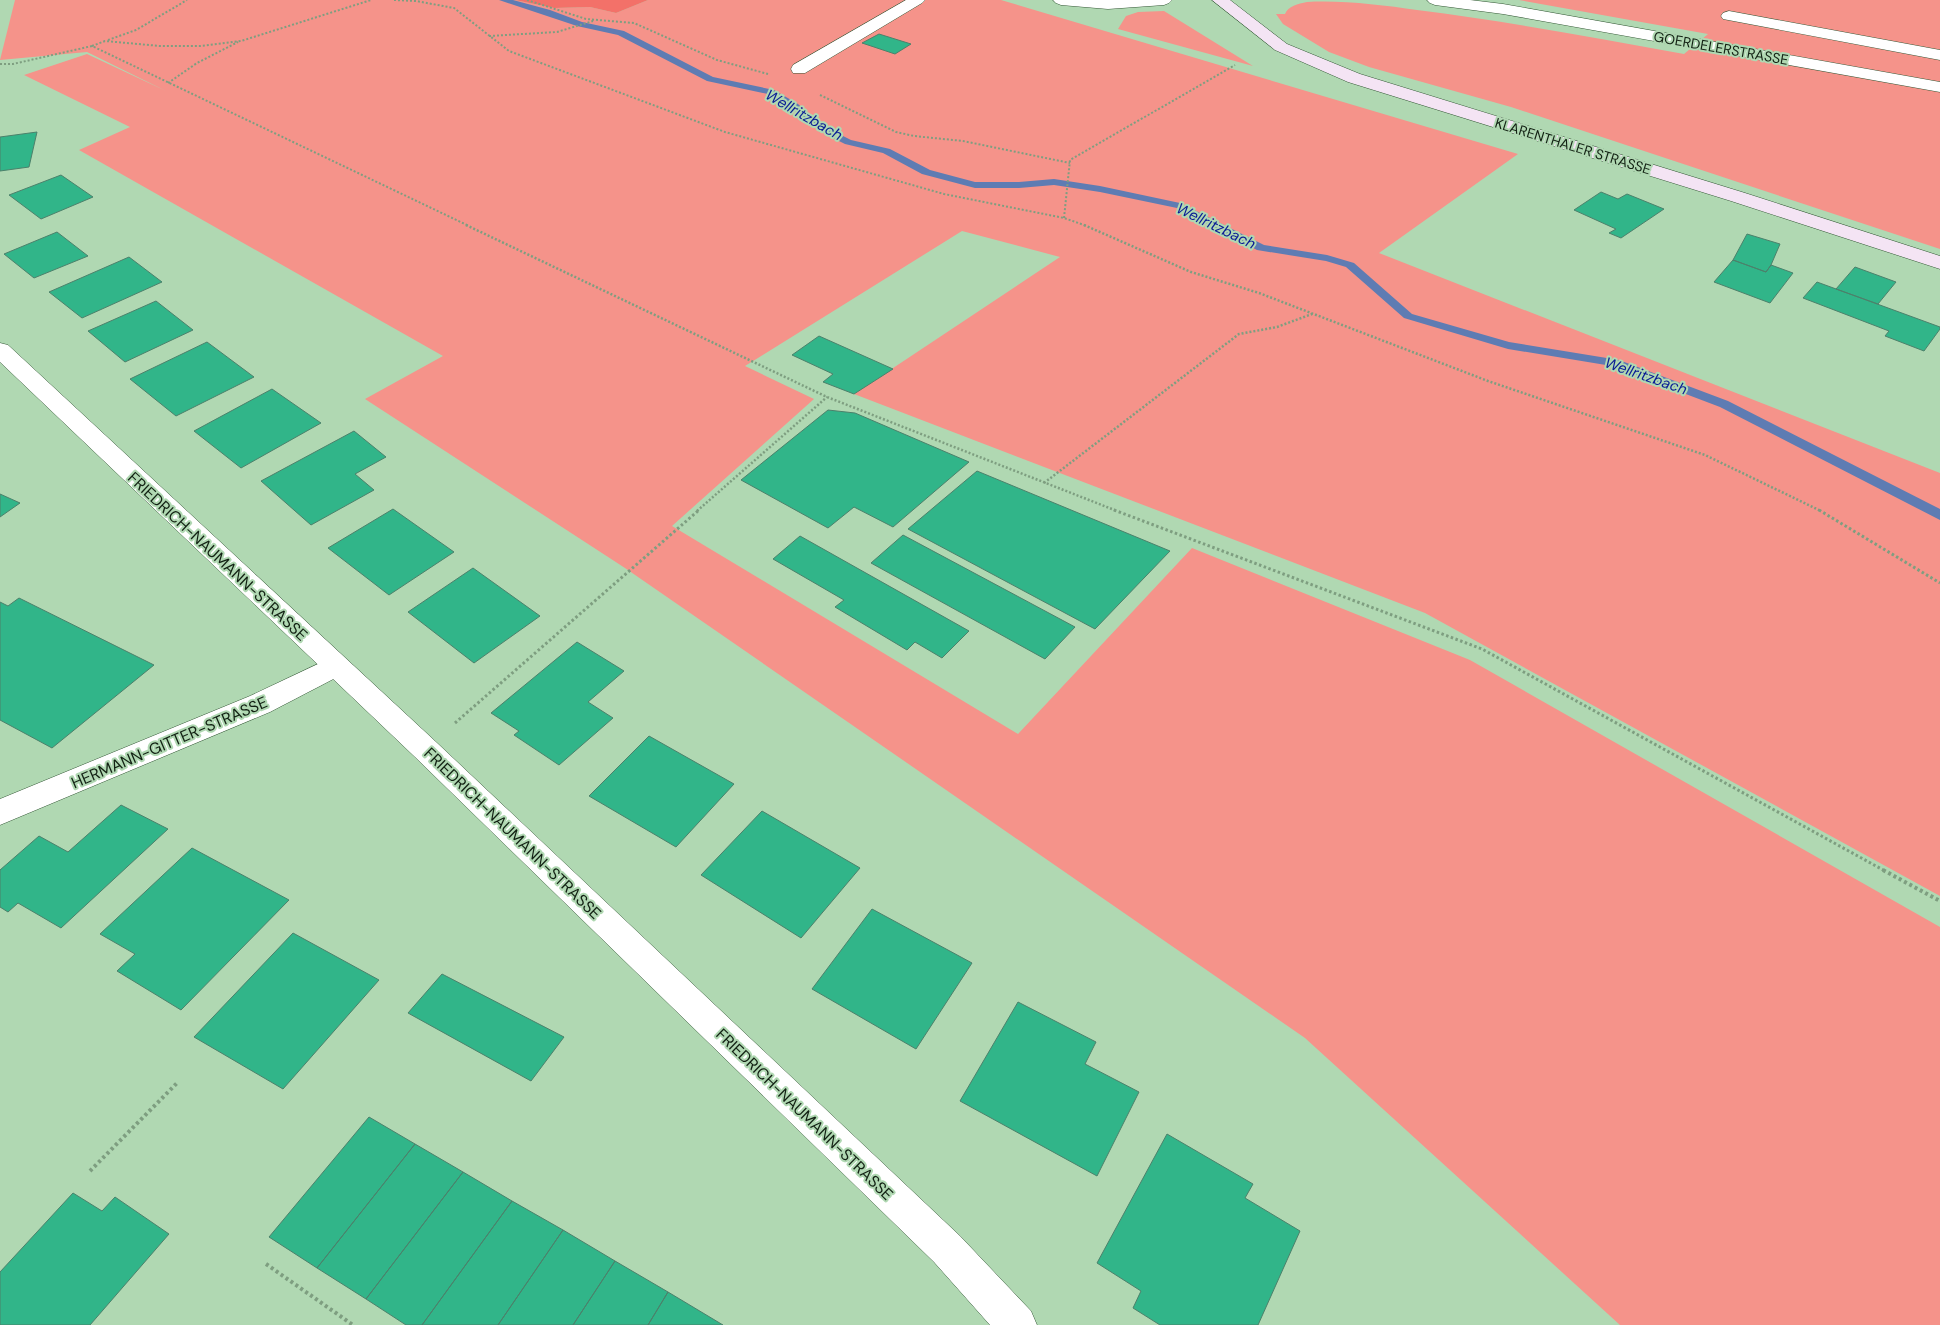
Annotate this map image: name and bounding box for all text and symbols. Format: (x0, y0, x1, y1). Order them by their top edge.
street label: GOERDELERSTRASSE (1652, 27, 1790, 69)
water label: Wellritzbach (762, 85, 846, 145)
street label: KLARENTHALER STRASSE (1493, 114, 1653, 178)
water label: Wellritzbach (1173, 198, 1259, 254)
water label: Wellritzbach (1602, 353, 1690, 400)
street label: FRIEDRICH-NAUMANN-STRASSE (123, 467, 312, 645)
street label: HERMANN-GITTER-STRASSE (68, 692, 270, 793)
street label: FRIEDRICH-NAUMANN-STRASSE (420, 743, 606, 924)
street label: FRIEDRICH-NAUMANN-STRASSE (712, 1024, 898, 1205)

